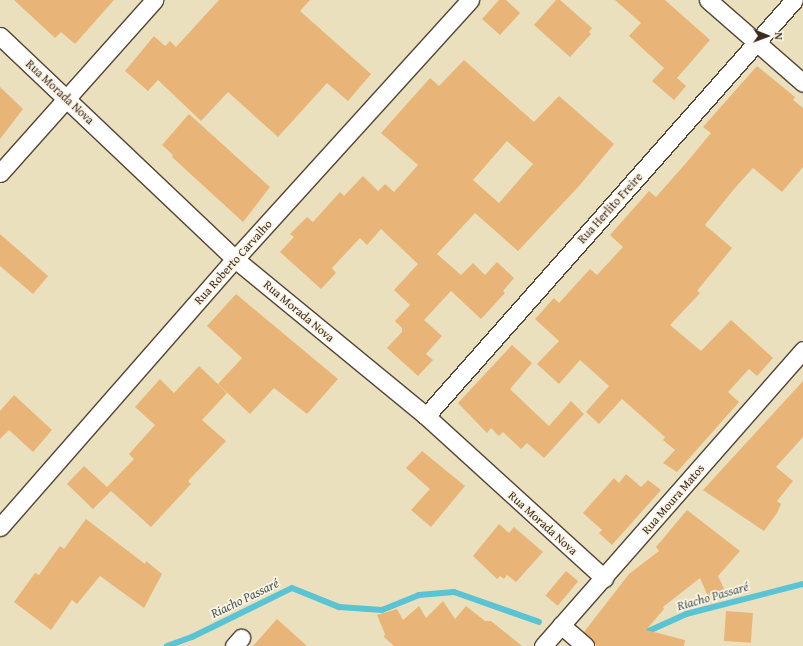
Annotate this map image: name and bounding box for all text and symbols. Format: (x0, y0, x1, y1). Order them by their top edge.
north arrow (747, 16, 787, 56)
text: N (771, 32, 787, 40)
street label: Rua Morada Nova (23, 57, 97, 127)
street label: Rua Herlito Freire (575, 170, 645, 246)
street label: Rua Roberto Carvalho (191, 217, 275, 307)
street label: Rua Morada Nova (261, 277, 337, 345)
street label: Rua Moura Matos (639, 461, 707, 537)
street label: Rua Morada Nova (505, 488, 581, 558)
water label: Riacho Passaré (208, 576, 282, 622)
water label: Riacho Passaré (675, 579, 751, 615)

